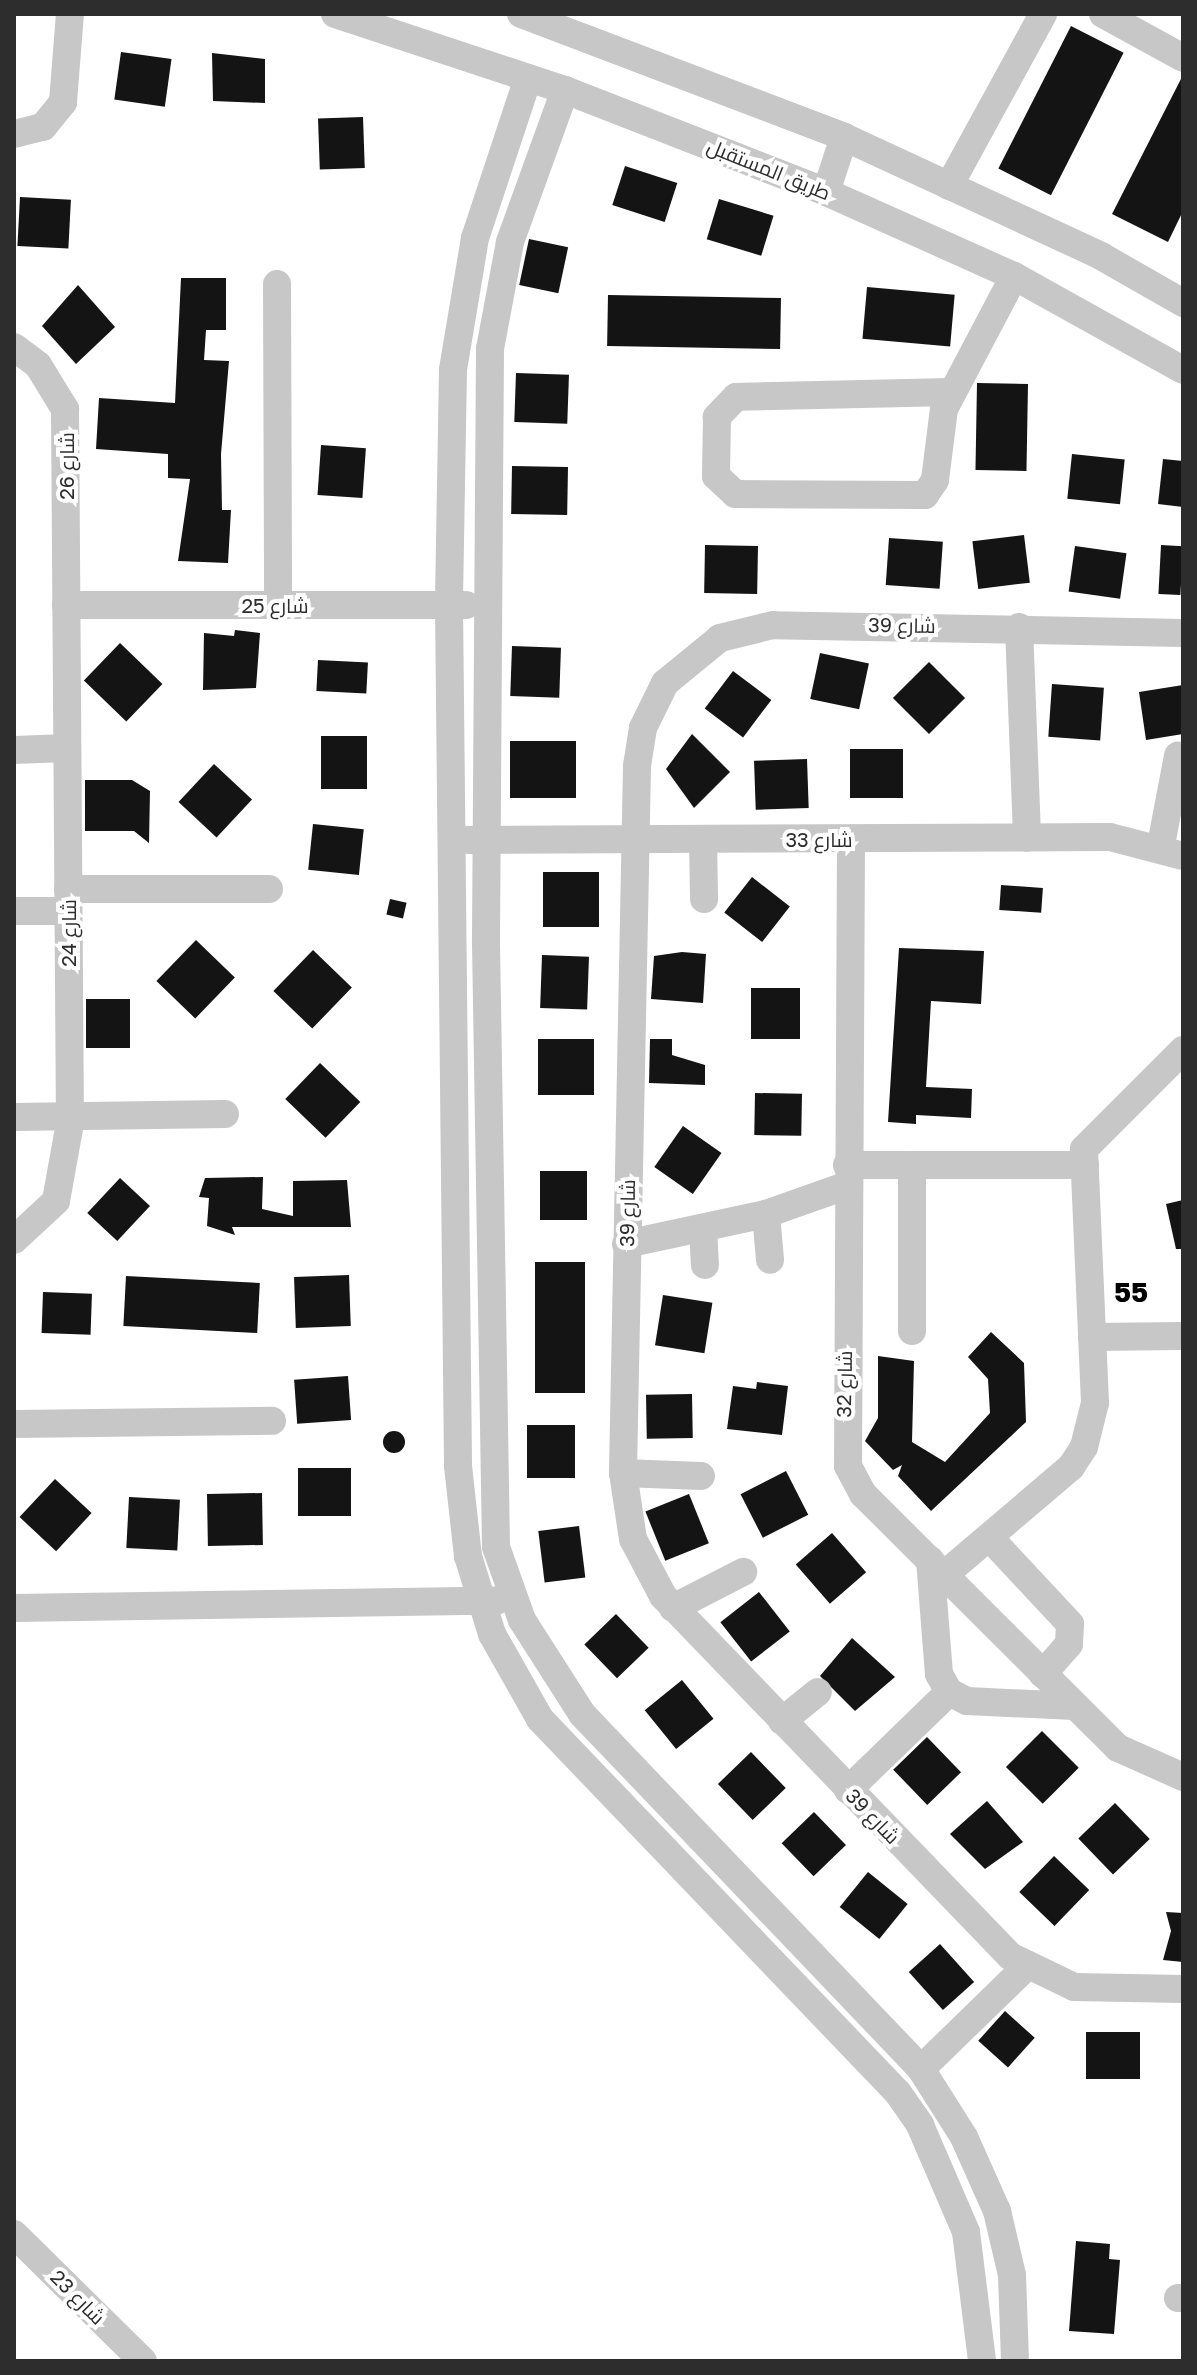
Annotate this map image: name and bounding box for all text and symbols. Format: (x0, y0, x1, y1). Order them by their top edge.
street label: طريق المستقبل (704, 133, 834, 205)
street label: شارع 26 (54, 432, 78, 500)
street label: شارع 25 (242, 593, 308, 617)
street label: شارع 39 (868, 612, 936, 638)
street label: شارع 33 (785, 827, 853, 851)
street label: شارع 24 (56, 899, 80, 967)
street label: شارع 39 (614, 1179, 640, 1247)
district label: 55 (1114, 1275, 1148, 1309)
street label: شارع 32 (831, 1350, 857, 1418)
street label: شارع 39 (841, 1783, 905, 1849)
street label: شارع 23 (46, 2265, 110, 2329)

